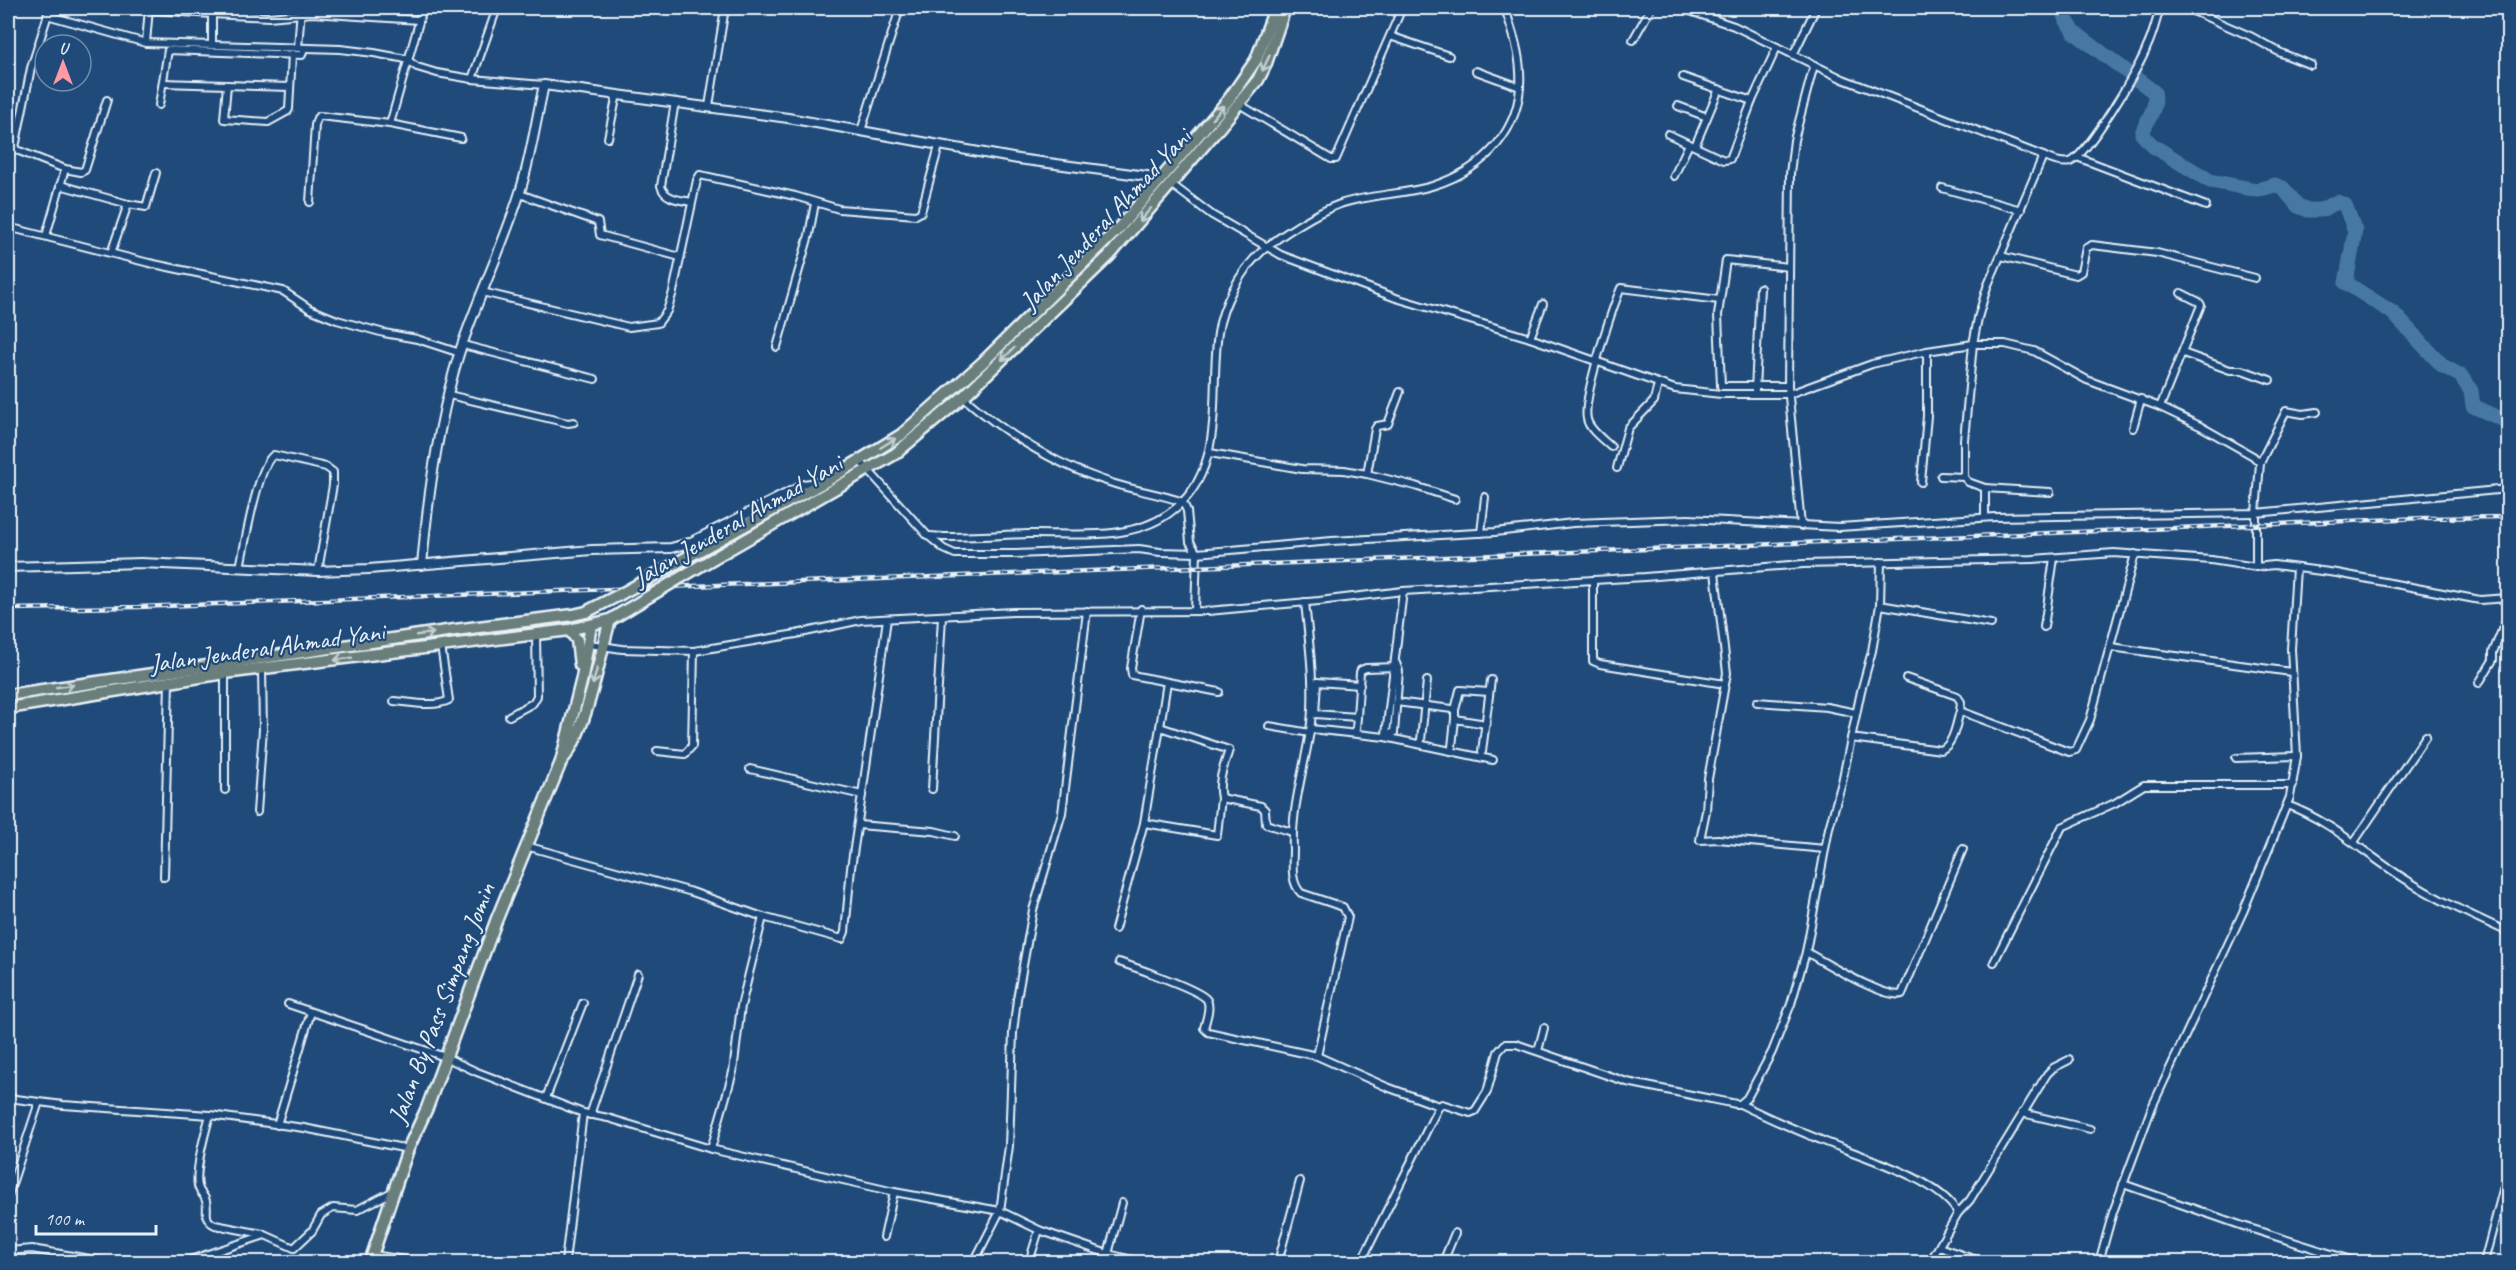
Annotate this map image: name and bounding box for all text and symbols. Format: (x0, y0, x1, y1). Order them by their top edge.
north arrow (33, 33, 93, 93)
text: U (59, 39, 70, 59)
one-way arrow (1260, 53, 1272, 71)
one-way arrow (1211, 105, 1225, 120)
street label: Jalan Jenderal Ahmad Yani (1011, 119, 1200, 319)
one-way arrow (1138, 207, 1152, 222)
one-way arrow (1001, 347, 1016, 361)
one-way arrow (879, 437, 896, 449)
street label: Jalan Jenderal Ahmad Yani (625, 445, 851, 595)
street label: Jalan Jenderal Ahmad Yani (146, 614, 390, 681)
one-way arrow (414, 629, 434, 640)
one-way arrow (334, 653, 353, 664)
one-way arrow (588, 666, 600, 685)
one-way arrow (55, 681, 75, 692)
street label: Jalan By Pass Simpang Jomin (380, 878, 503, 1130)
scale bar (36, 1198, 156, 1236)
text: 100 m (45, 1208, 86, 1230)

